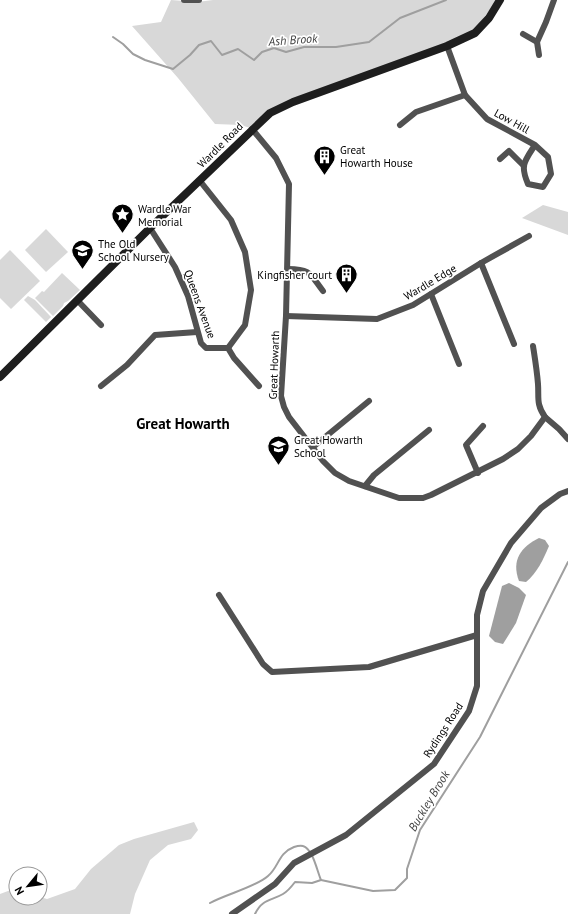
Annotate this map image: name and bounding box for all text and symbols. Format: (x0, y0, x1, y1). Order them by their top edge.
water label: Ash Brook (267, 30, 318, 49)
street label: Low Hill (492, 106, 533, 137)
street label: Wardle Road (194, 119, 246, 171)
building icon: Great Howarth House (312, 143, 338, 176)
place label: Great Howarth House (340, 143, 413, 170)
place icon: Wardle War Memorial (110, 202, 136, 235)
place label: Wardle War Memorial (138, 202, 191, 229)
school or university icon: The Old School Nursery (69, 237, 95, 270)
place label: The Old School Nursery (98, 237, 170, 264)
street label: Wardle Edge (401, 261, 459, 303)
building icon: Kingfisher court (334, 262, 360, 295)
street label: Queens Avenue (181, 268, 219, 341)
place label: Kingfisher court (257, 268, 332, 282)
street label: Great Howarth (266, 330, 282, 400)
district label: Great Howarth (136, 414, 230, 433)
school or university icon: Great Howarth School (266, 433, 292, 466)
place label: Great Howarth School (294, 433, 363, 460)
street label: Rydings Road (420, 700, 466, 760)
water label: Buckley Brook (405, 767, 453, 834)
north arrow (8, 866, 48, 906)
text: N (11, 884, 27, 897)

